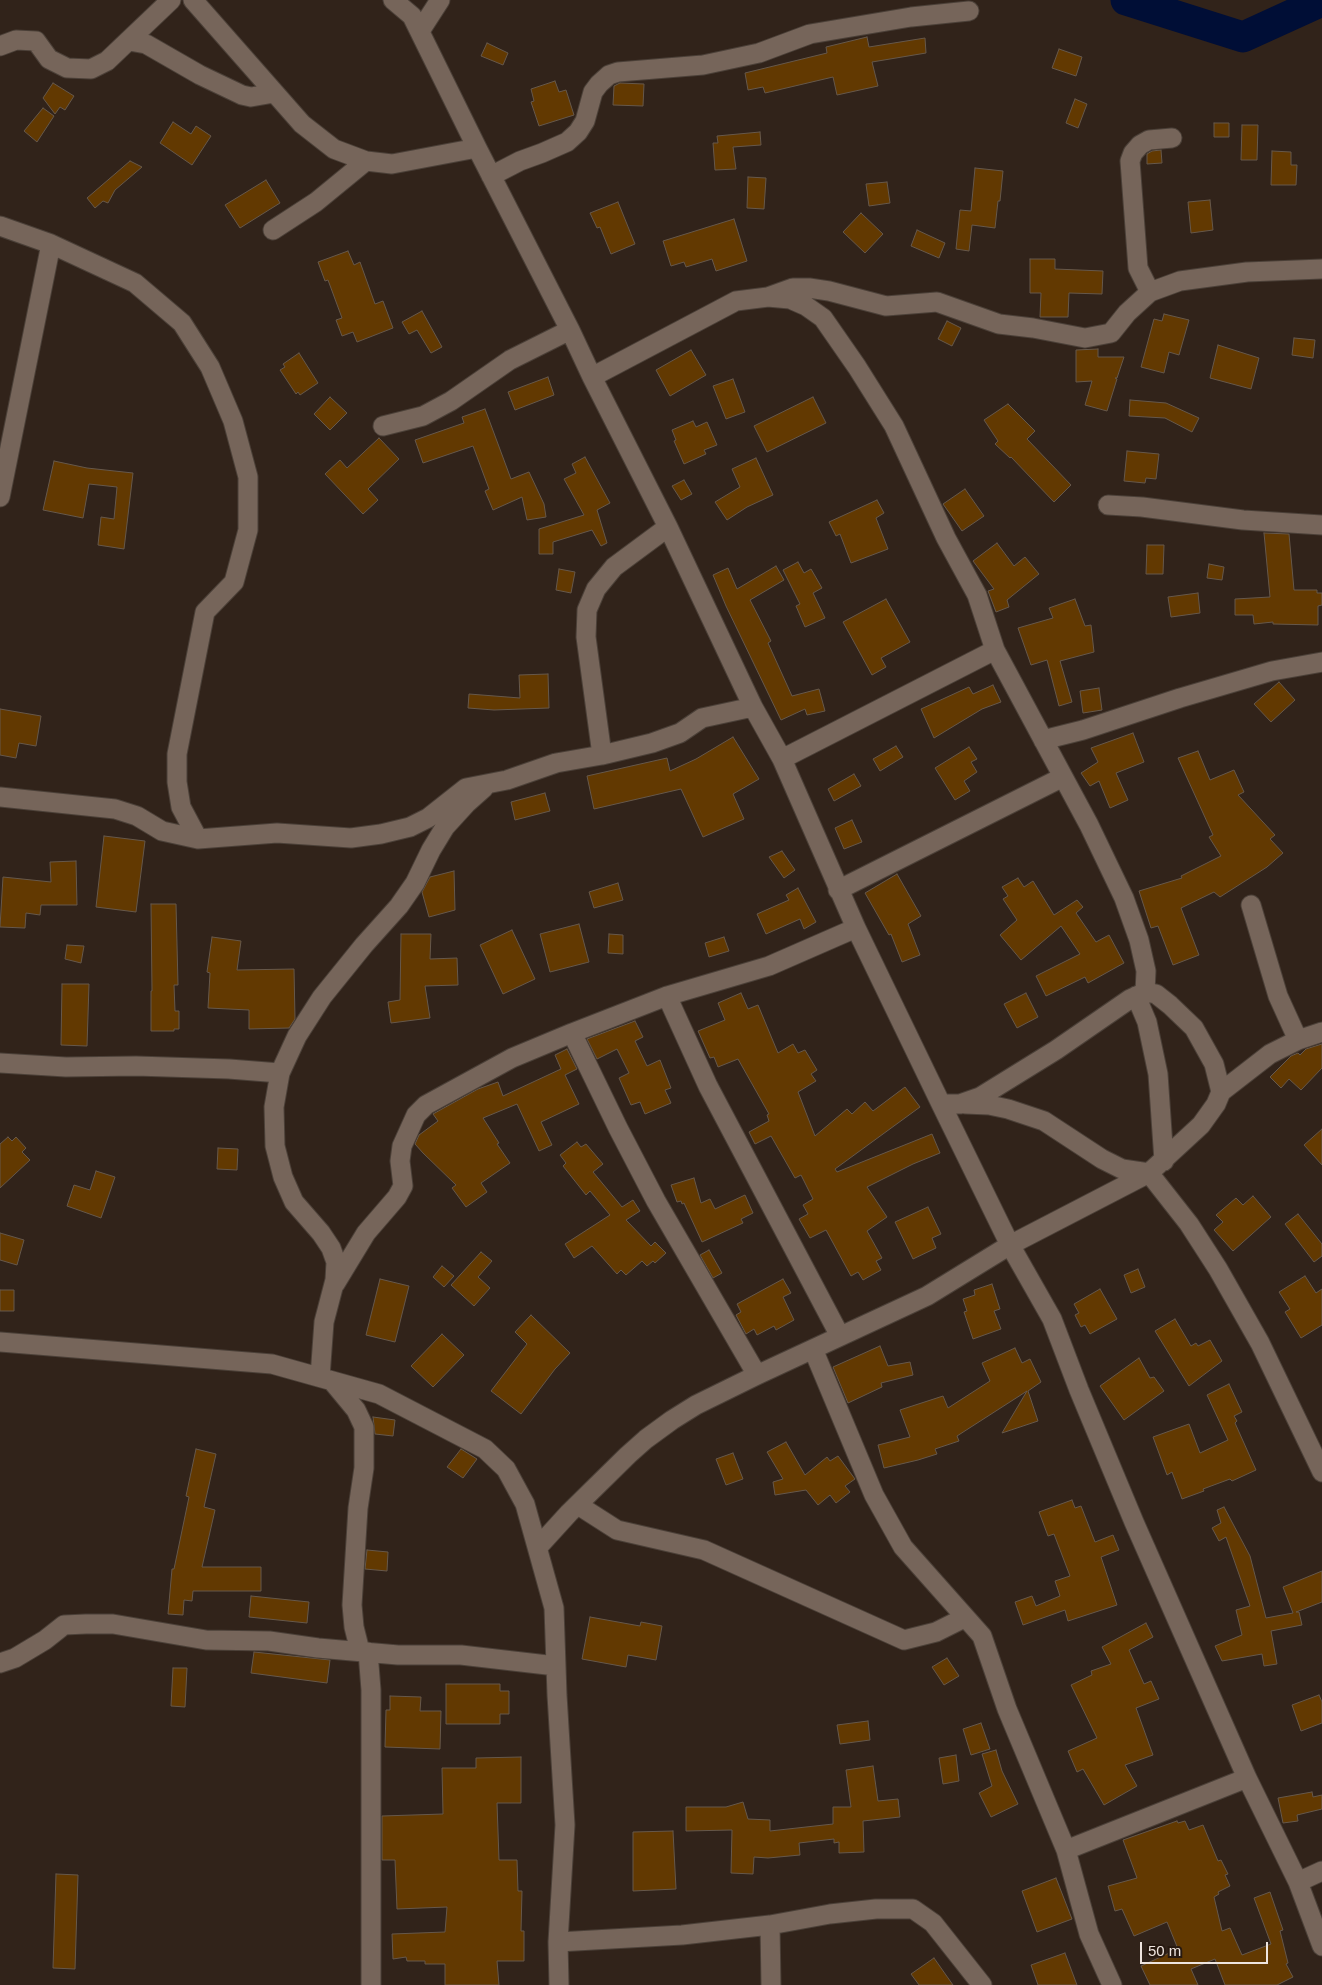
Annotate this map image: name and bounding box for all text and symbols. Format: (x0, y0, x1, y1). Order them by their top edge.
scale bar (1142, 1932, 1270, 1964)
text: 50 m (1148, 1942, 1181, 1959)

